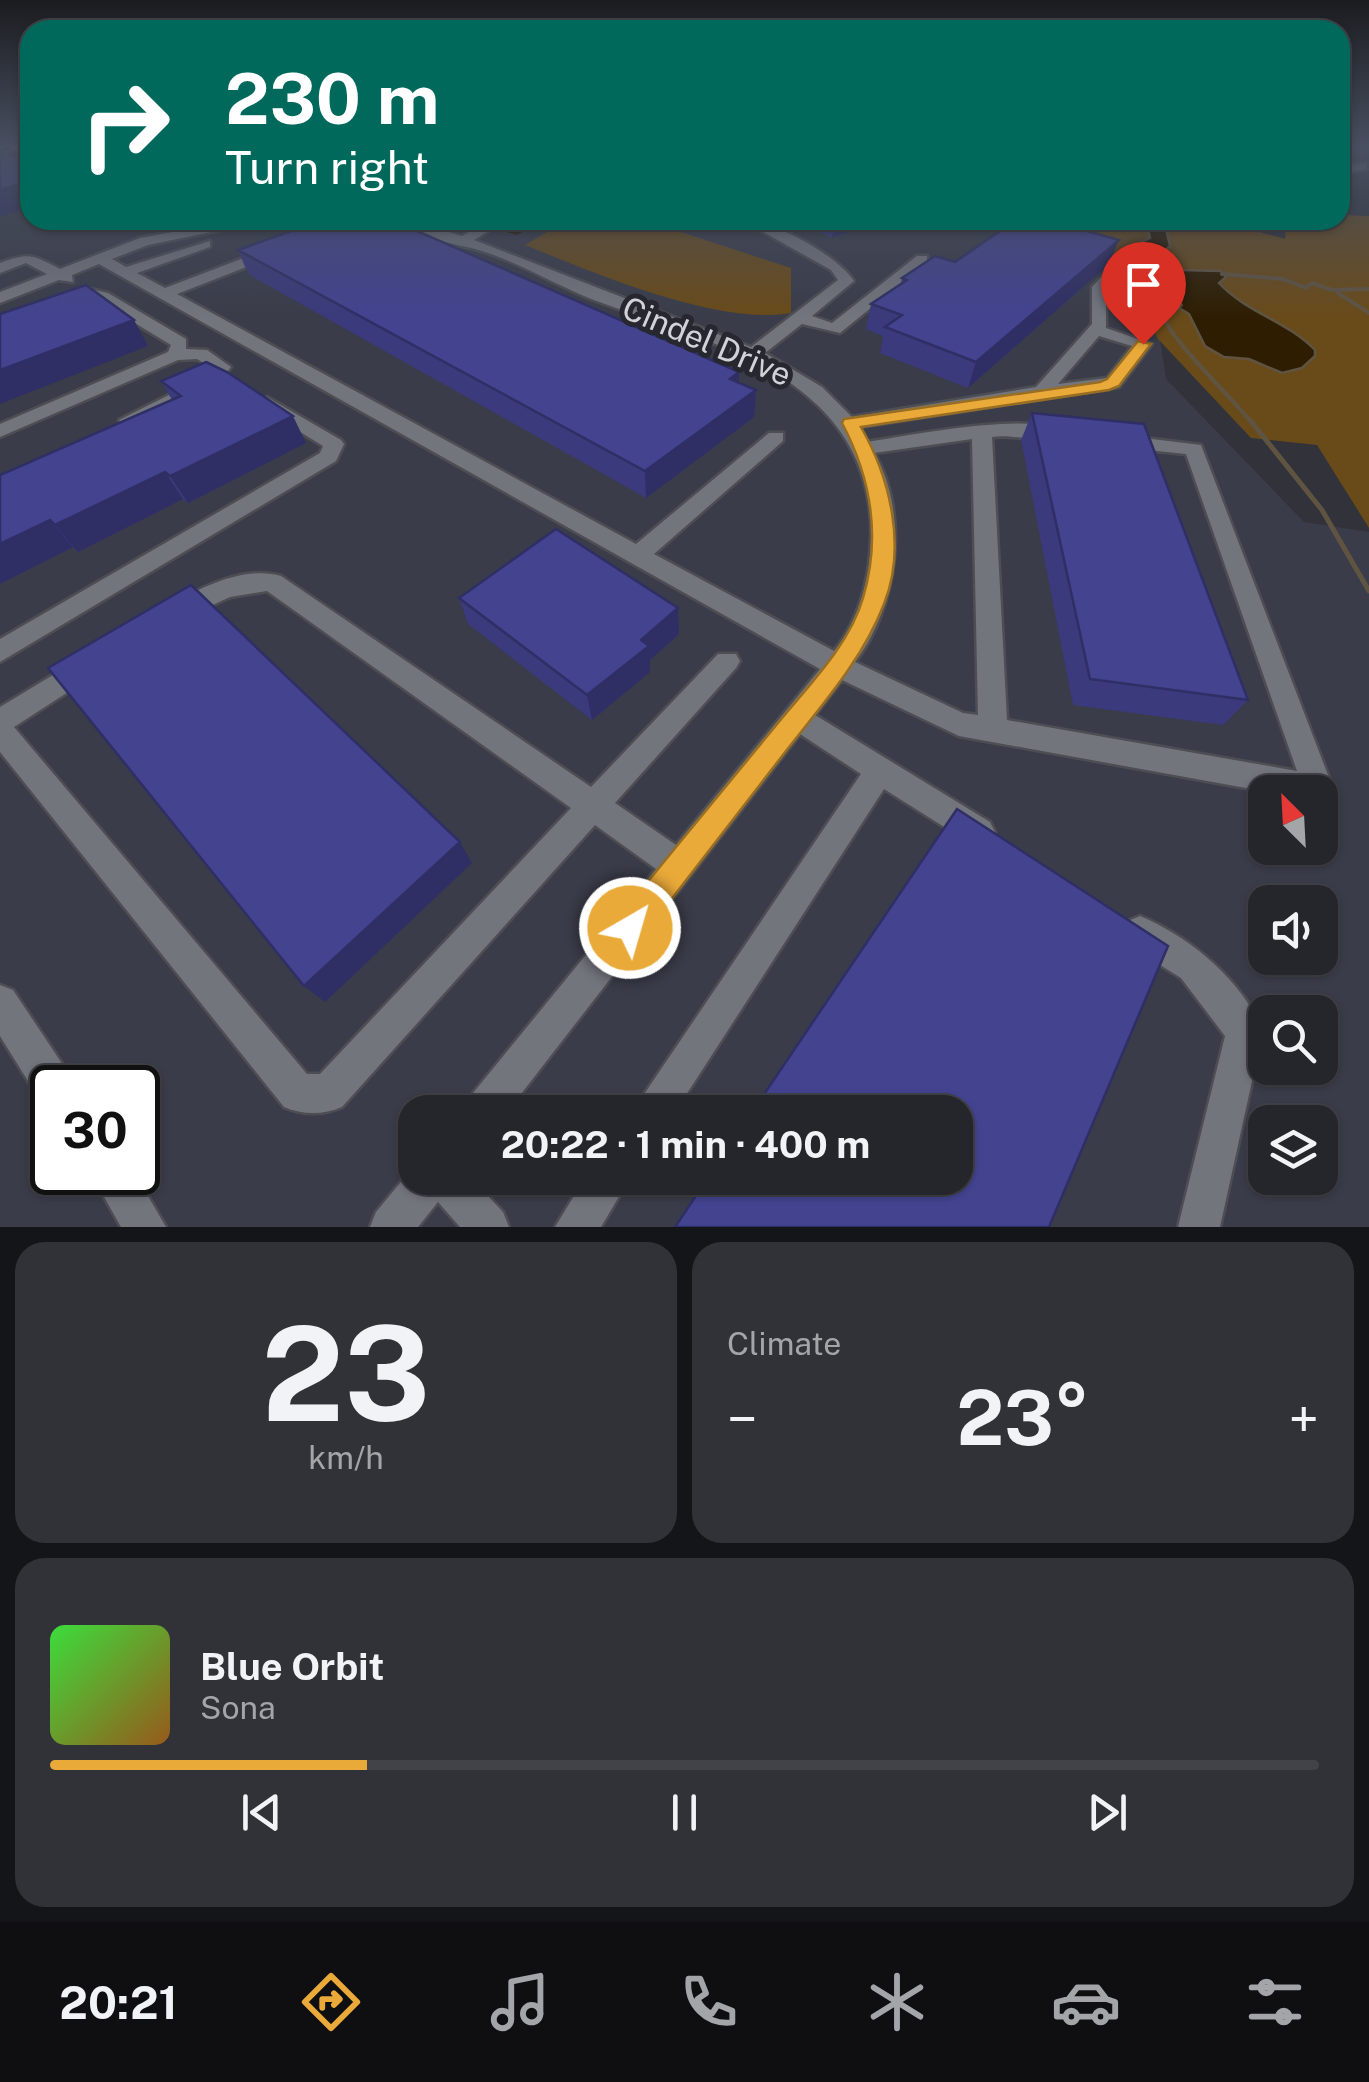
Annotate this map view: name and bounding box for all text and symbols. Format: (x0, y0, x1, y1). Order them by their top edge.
text: 230 m (225, 57, 439, 140)
icon: right (60, 60, 190, 190)
text: Turn right (225, 141, 429, 194)
pin (1101, 242, 1186, 345)
icon: arrive (1116, 257, 1171, 312)
street label: Cindel Drive (617, 289, 797, 393)
north arrow (1248, 775, 1338, 865)
map controls (1248, 775, 1338, 1195)
position arrow (578, 876, 682, 980)
button: sound (1248, 885, 1338, 975)
button: search (1248, 995, 1338, 1085)
speed limit sign: 30 (30, 1065, 160, 1195)
button: layers (1248, 1105, 1338, 1195)
text: 20:22 · 1 min · 400 m (501, 1122, 870, 1167)
text: 23 (261, 1298, 431, 1450)
text: Climate (727, 1325, 841, 1362)
text: 23° (956, 1374, 1090, 1462)
text: − (727, 1387, 758, 1451)
text: + (1289, 1387, 1319, 1451)
text: km/h (308, 1439, 384, 1476)
text: Blue Orbit (200, 1644, 384, 1689)
text: Sona (200, 1689, 276, 1726)
icon: previous (234, 1785, 289, 1840)
icon: pause (657, 1785, 712, 1840)
icon: next (1080, 1785, 1135, 1840)
icon: directions (296, 1967, 366, 2037)
icon: music (485, 1967, 555, 2037)
icon: phone (674, 1967, 744, 2037)
icon: climate (862, 1967, 932, 2037)
icon: car (1051, 1967, 1121, 2037)
icon: filters (1240, 1967, 1310, 2037)
text: 20:21 (59, 1976, 178, 2029)

